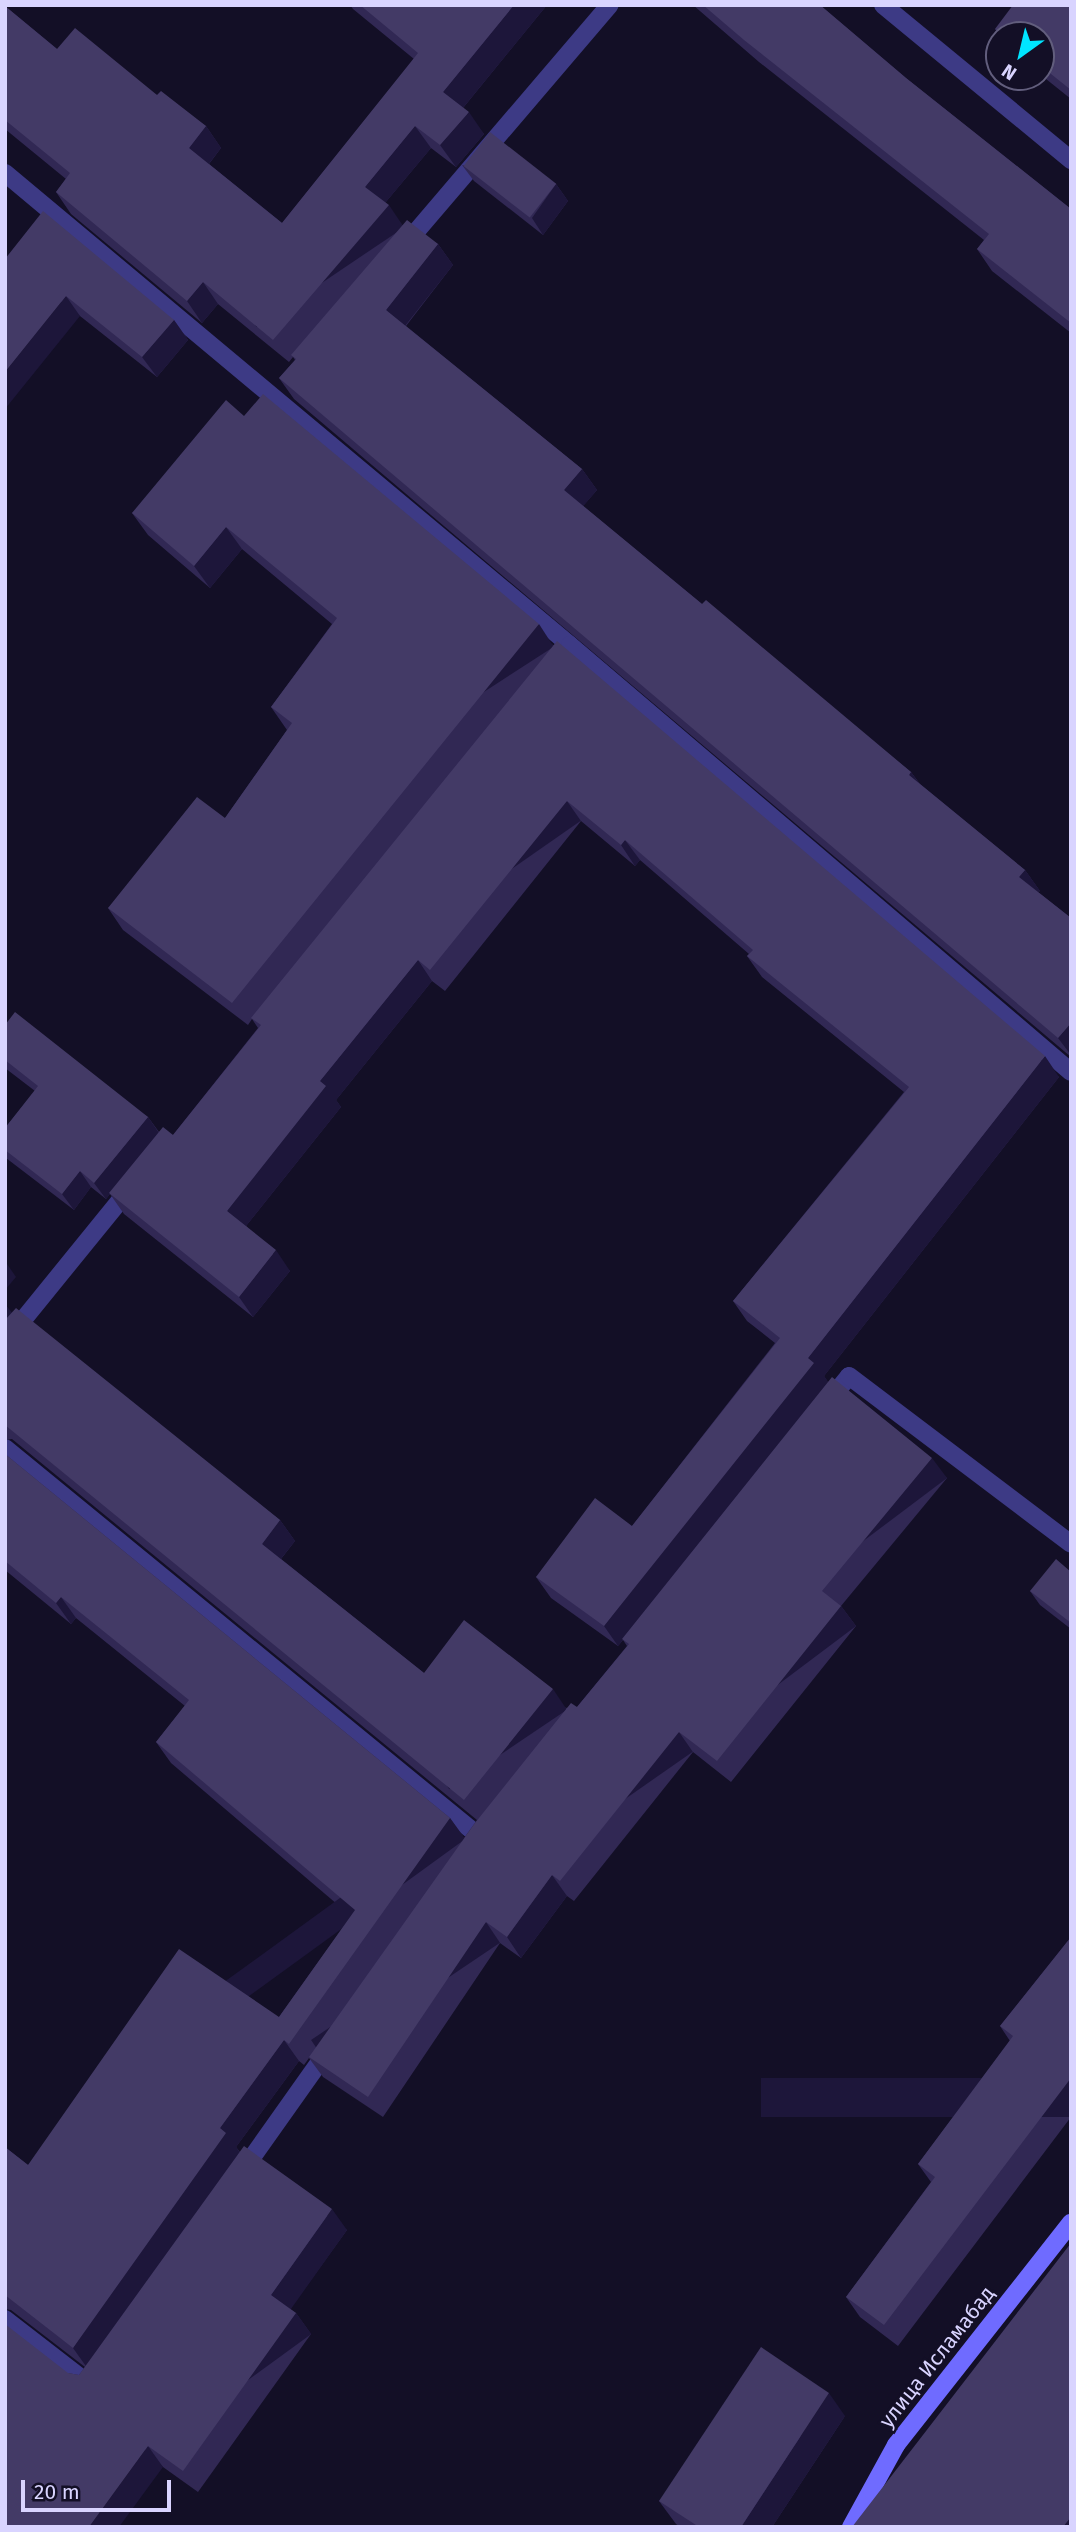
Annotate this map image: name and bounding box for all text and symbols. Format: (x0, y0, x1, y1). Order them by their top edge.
north arrow (985, 21, 1055, 91)
text: N (997, 59, 1021, 85)
street label: улица Исламабад (874, 2281, 1000, 2433)
scale bar (24, 2466, 175, 2510)
text: 20 m (34, 2479, 80, 2505)

